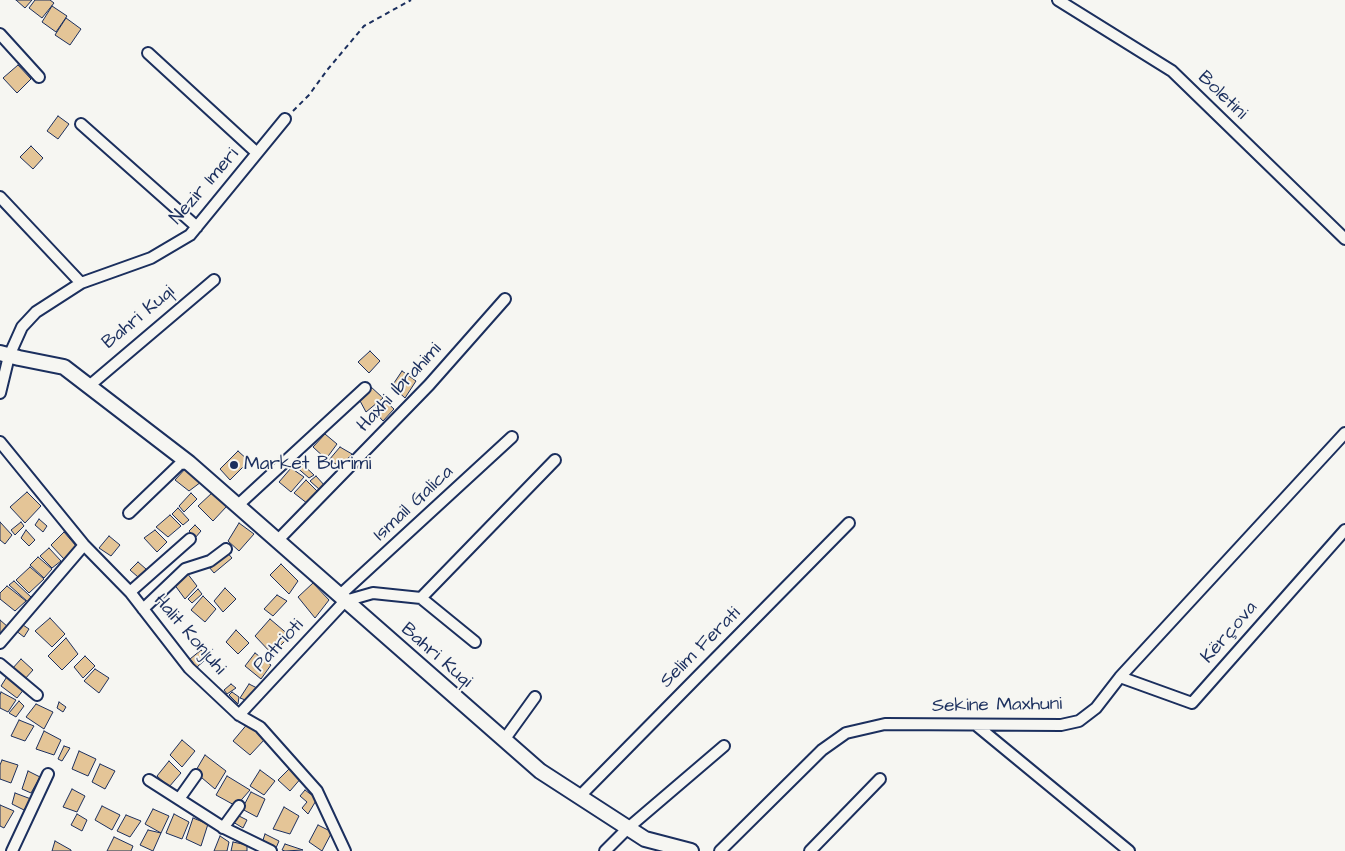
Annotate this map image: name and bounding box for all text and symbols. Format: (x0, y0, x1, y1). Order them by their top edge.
street label: Boletini (1192, 67, 1252, 125)
street label: Nezir Imeri (166, 144, 244, 230)
street label: Bahri Kuqi (98, 281, 180, 355)
street label: Haxhi Ibrahimi (353, 339, 447, 437)
place label: Market Burimi (244, 454, 371, 476)
marker: Market Burimi (228, 459, 240, 471)
street label: Ismail Galica (369, 461, 459, 547)
street label: Halit Konjuhi (148, 590, 230, 680)
street label: Kërçova (1197, 597, 1263, 669)
street label: Selim Ferati (656, 603, 746, 693)
street label: Patrioti (249, 615, 309, 677)
street label: Bahri Kuqi (396, 619, 476, 693)
street label: Sekine Maxhuni (932, 693, 1062, 719)

